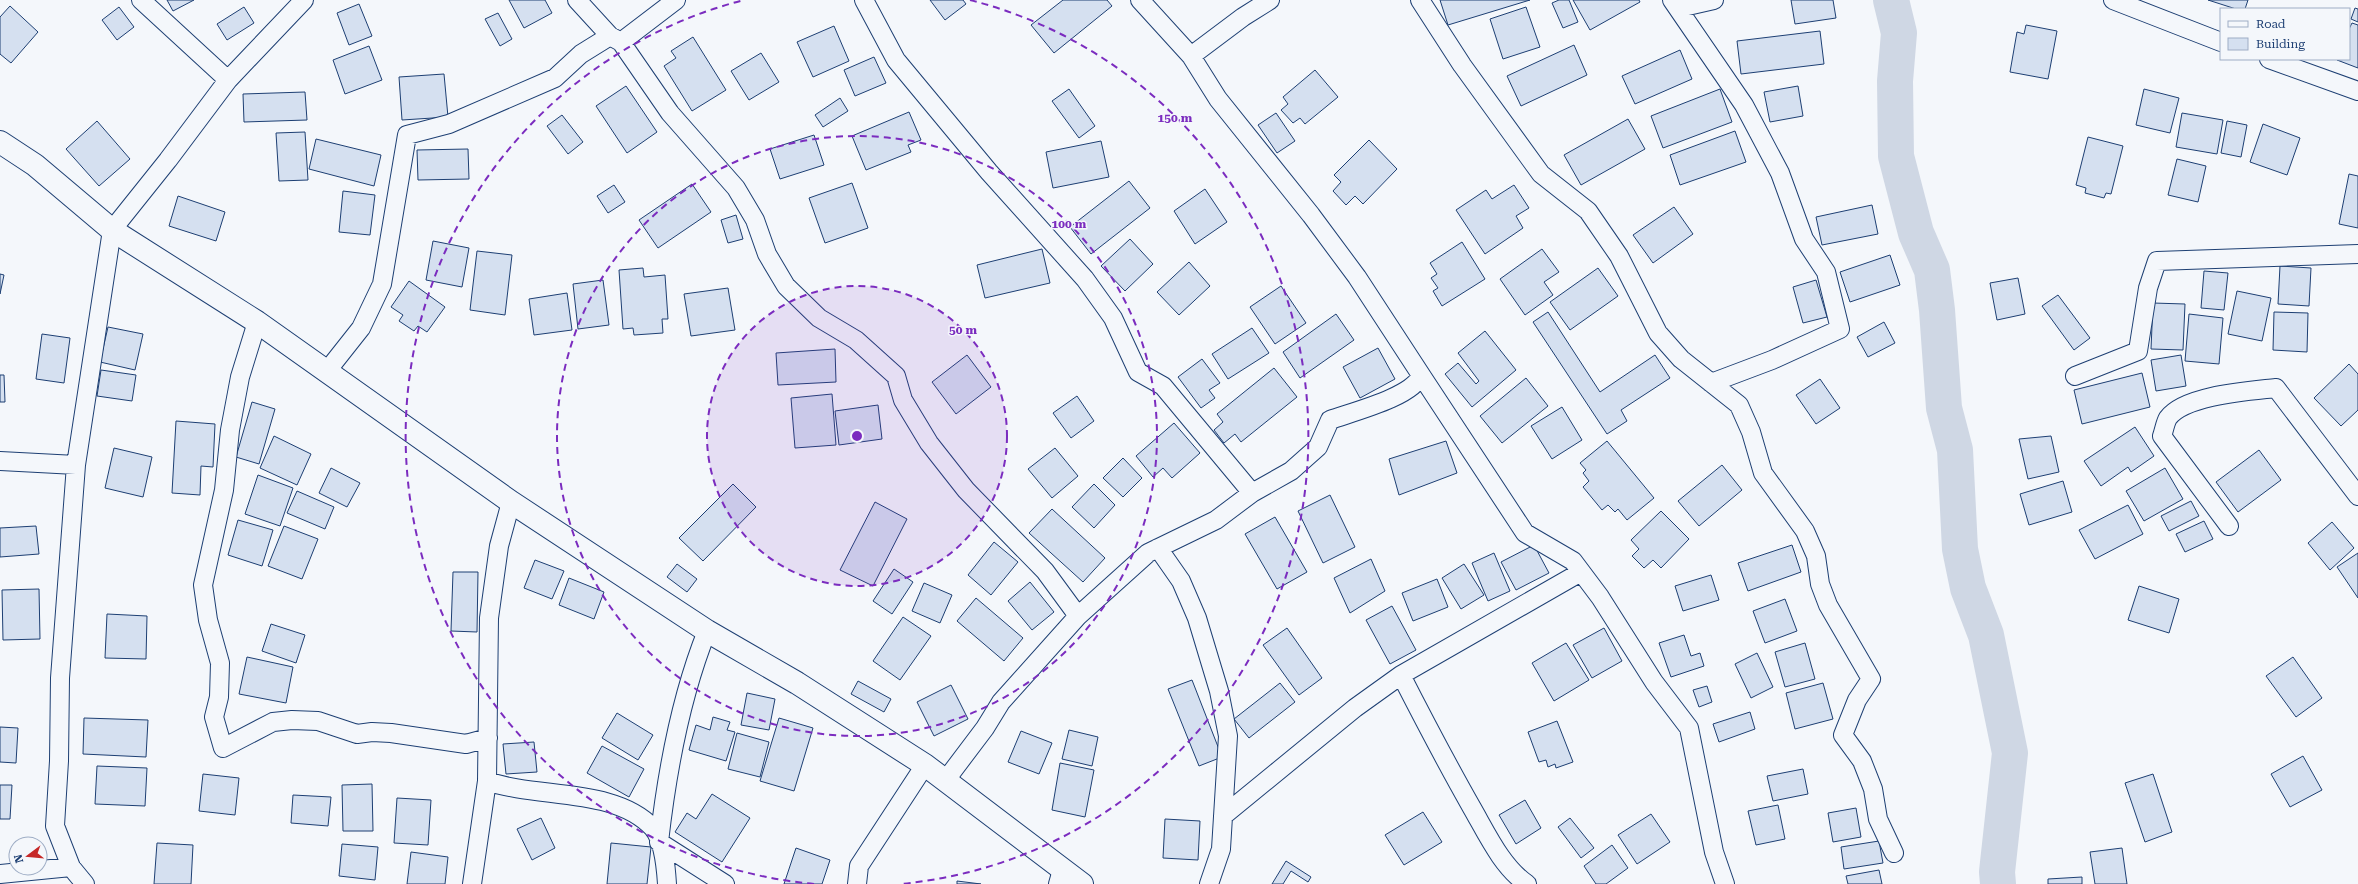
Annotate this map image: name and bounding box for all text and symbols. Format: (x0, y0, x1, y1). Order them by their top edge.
legend (2220, 8, 2350, 60)
text: Road (2256, 17, 2286, 31)
text: Building (2256, 37, 2305, 51)
text: 150 m (1158, 111, 1193, 125)
text: 100 m (1052, 217, 1087, 231)
text: 50 m (949, 323, 977, 337)
centre of rings (850, 429, 864, 443)
north arrow (8, 836, 48, 876)
text: N (11, 852, 26, 864)

